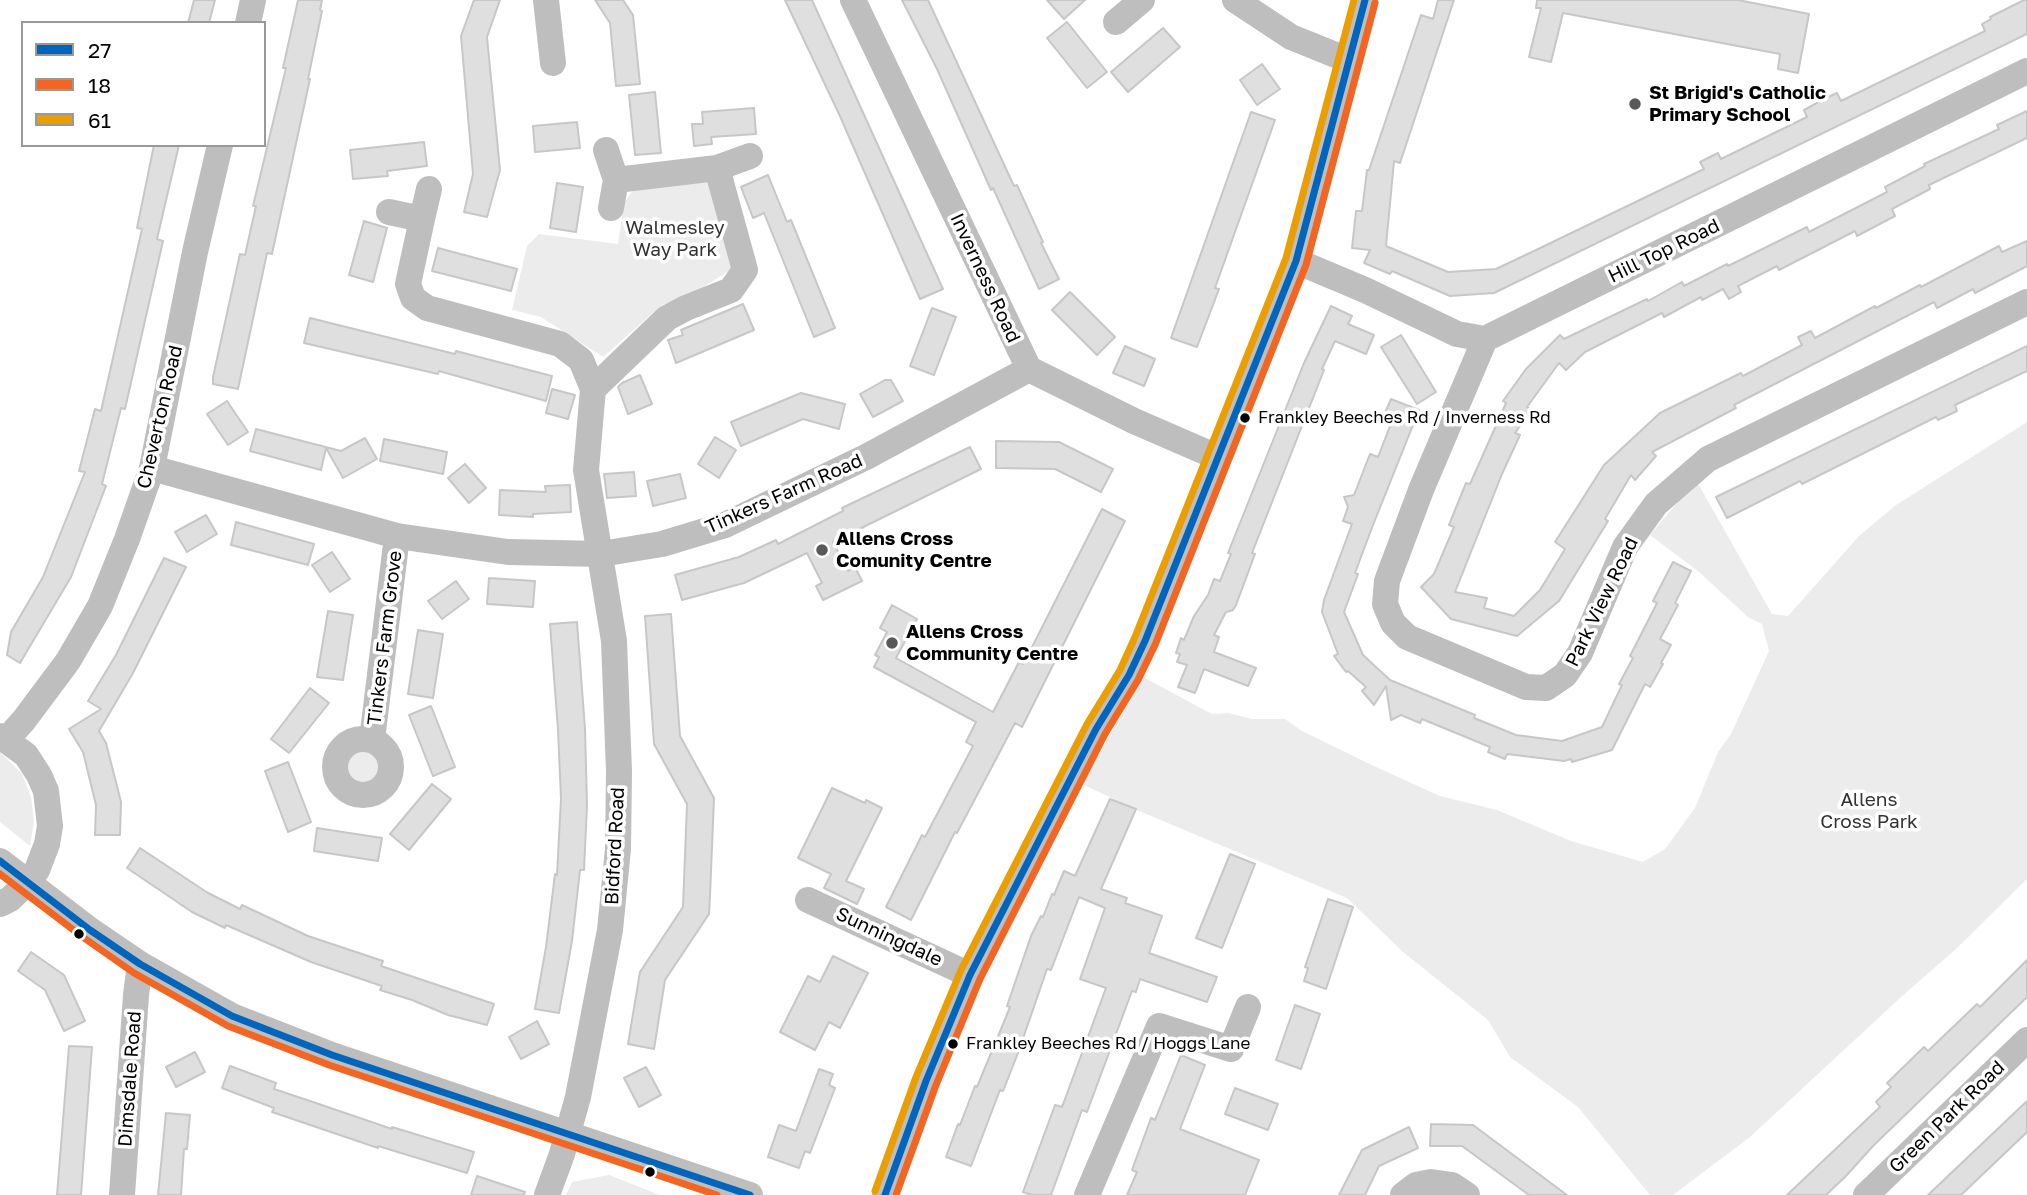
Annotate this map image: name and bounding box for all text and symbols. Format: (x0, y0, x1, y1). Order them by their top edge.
legend (21, 21, 266, 147)
text: 27 (88, 37, 111, 63)
text: 18 (88, 72, 111, 98)
place label: St Brigid's Catholic Primary School (1649, 82, 1826, 126)
marker: St Brigid's Catholic Primary School (1627, 96, 1643, 112)
text: 61 (88, 107, 111, 133)
street label: Inverness Road (945, 210, 1025, 346)
street label: Hill Top Road (1605, 214, 1723, 288)
park label: Walmesley Way Park (625, 217, 725, 261)
street label: Cheverton Road (132, 343, 188, 491)
place label: Frankley Beeches Rd / Inverness Rd (1258, 408, 1551, 428)
marker: Frankley Beeches Rd / Inverness Rd (1238, 411, 1252, 425)
street label: Tinkers Farm Road (702, 449, 866, 539)
place label: Allens Cross Comunity Centre (836, 528, 992, 572)
street label: Park View Road (1561, 534, 1643, 670)
marker: Allens Cross Comunity Centre (814, 542, 830, 558)
street label: Tinkers Farm Grove (363, 549, 407, 727)
place label: Allens Cross Community Centre (906, 621, 1078, 665)
marker: Allens Cross Community Centre (884, 635, 900, 651)
street label: Bidford Road (601, 787, 629, 905)
park label: Allens Cross Park (1820, 789, 1918, 833)
street label: Sunningdale (832, 902, 946, 972)
unlabelled marker (72, 927, 86, 941)
street label: Dimsdale Road (114, 1010, 146, 1148)
place label: Frankley Beeches Rd / Hoggs Lane (966, 1034, 1250, 1054)
marker: Frankley Beeches Rd / Hoggs Lane (946, 1037, 960, 1051)
street label: Green Park Road (1885, 1056, 2009, 1178)
unlabelled marker (643, 1165, 657, 1179)

